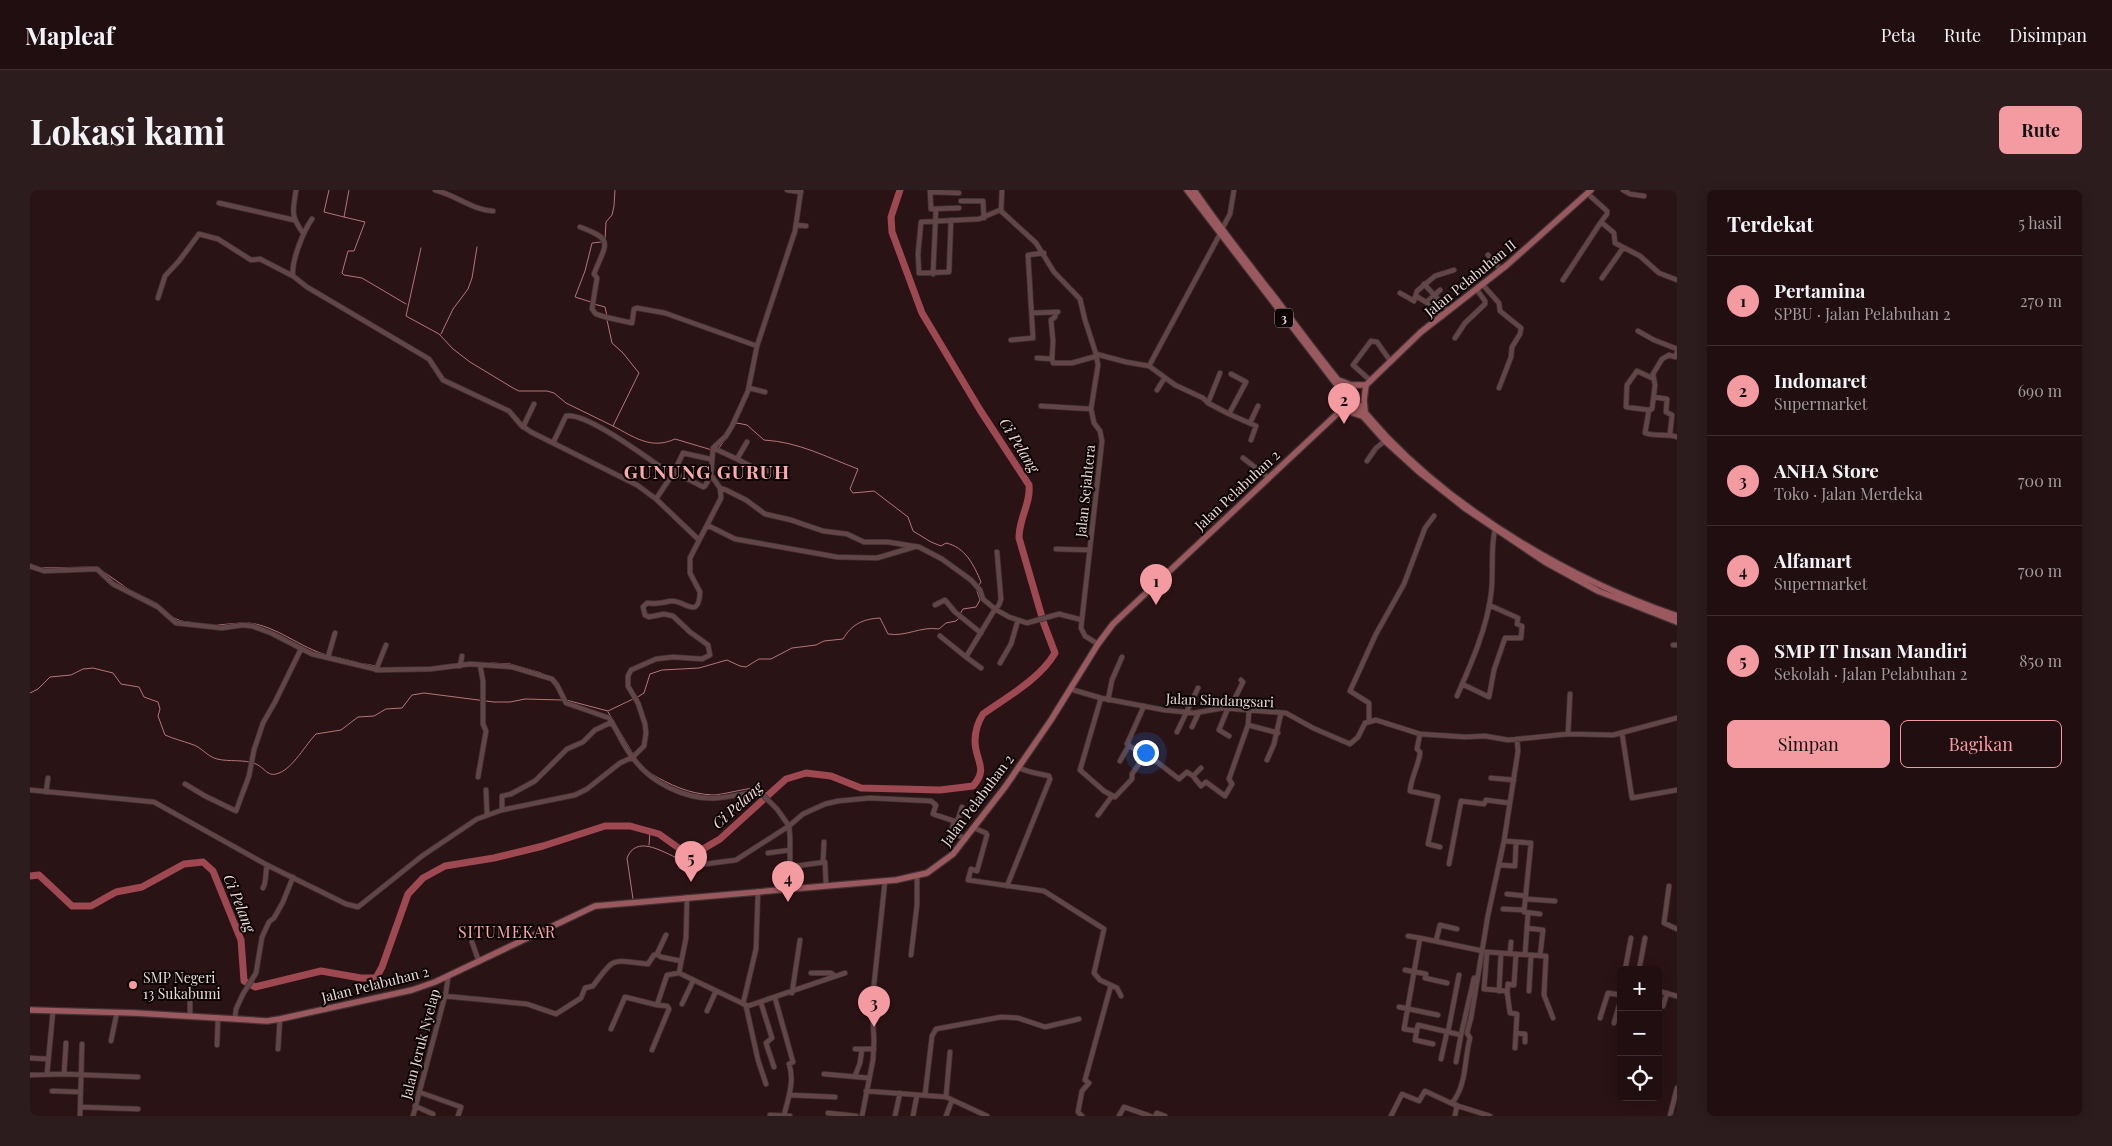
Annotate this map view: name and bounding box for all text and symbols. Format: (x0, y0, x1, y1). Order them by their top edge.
text: Mapleaf (25, 19, 114, 51)
text: Peta (1881, 23, 1916, 47)
text: Rute (1944, 23, 1981, 47)
text: Disimpan (2009, 23, 2087, 47)
button: Rute (1999, 106, 2082, 154)
text: Lokasi kami (30, 107, 225, 154)
text: Terdekat (1727, 209, 1814, 237)
text: 5 hasil (2018, 212, 2062, 233)
street label: Jalan Pelabuhan II (1419, 235, 1520, 321)
text: Pertamina (1774, 277, 1865, 303)
text: 1 (1740, 290, 1746, 311)
text: 270 m (2020, 290, 2062, 311)
text: SPBU · Jalan Pelabuhan 2 (1774, 303, 1951, 324)
road number: 3 (1275, 309, 1293, 328)
text: Indomaret (1774, 367, 1867, 393)
text: 2 (1739, 380, 1747, 401)
text: 690 m (2018, 380, 2062, 401)
pin: 2 (1328, 383, 1360, 424)
text: Supermarket (1774, 393, 1868, 414)
water label: Ci Pelang (995, 414, 1045, 477)
street label: Jalan Sejahtera (1071, 444, 1099, 539)
street label: Jalan Pelabuhan 2 (1190, 445, 1284, 535)
text: ANHA Store (1774, 457, 1879, 483)
district label: GUNUNG GURUH (624, 458, 790, 484)
text: 3 (1739, 470, 1747, 491)
text: 700 m (2018, 470, 2062, 491)
text: Toko · Jalan Merdeka (1774, 483, 1923, 504)
text: Alfamart (1774, 547, 1852, 573)
text: 4 (1739, 560, 1747, 581)
text: 700 m (2018, 560, 2062, 581)
pin: 1 (1140, 564, 1172, 605)
text: Supermarket (1774, 573, 1868, 594)
text: SMP IT Insan Mandiri (1774, 637, 1967, 663)
text: 5 (1739, 650, 1747, 671)
text: 850 m (2019, 650, 2062, 671)
text: Sekolah · Jalan Pelabuhan 2 (1774, 663, 1967, 684)
street label: Jalan Sindangsari (1165, 689, 1274, 711)
button: Simpan (1727, 720, 1890, 768)
button: Bagikan (1900, 720, 2062, 768)
your location (1133, 740, 1159, 766)
street label: Jalan Pelabuhan 2 (936, 750, 1018, 850)
water label: Ci Pelang (708, 776, 767, 833)
pin: 5 (675, 841, 707, 882)
pin: 4 (772, 861, 804, 902)
water label: Ci Pelang (219, 871, 261, 936)
district label: SITUMEKAR (458, 921, 556, 942)
street label: Jalan Pelabuhan 2 (318, 961, 431, 1007)
map controls (1617, 966, 1662, 1101)
button: + (1617, 966, 1662, 1011)
place label: SMP Negeri 13 Sukabumi (143, 968, 221, 1003)
marker: SMP Negeri 13 Sukabumi (127, 979, 139, 991)
pin: 3 (858, 986, 890, 1027)
street label: Jalan Jeruk Nyelap (396, 987, 444, 1102)
button: − (1617, 1011, 1662, 1056)
button: locate (1617, 1056, 1662, 1101)

